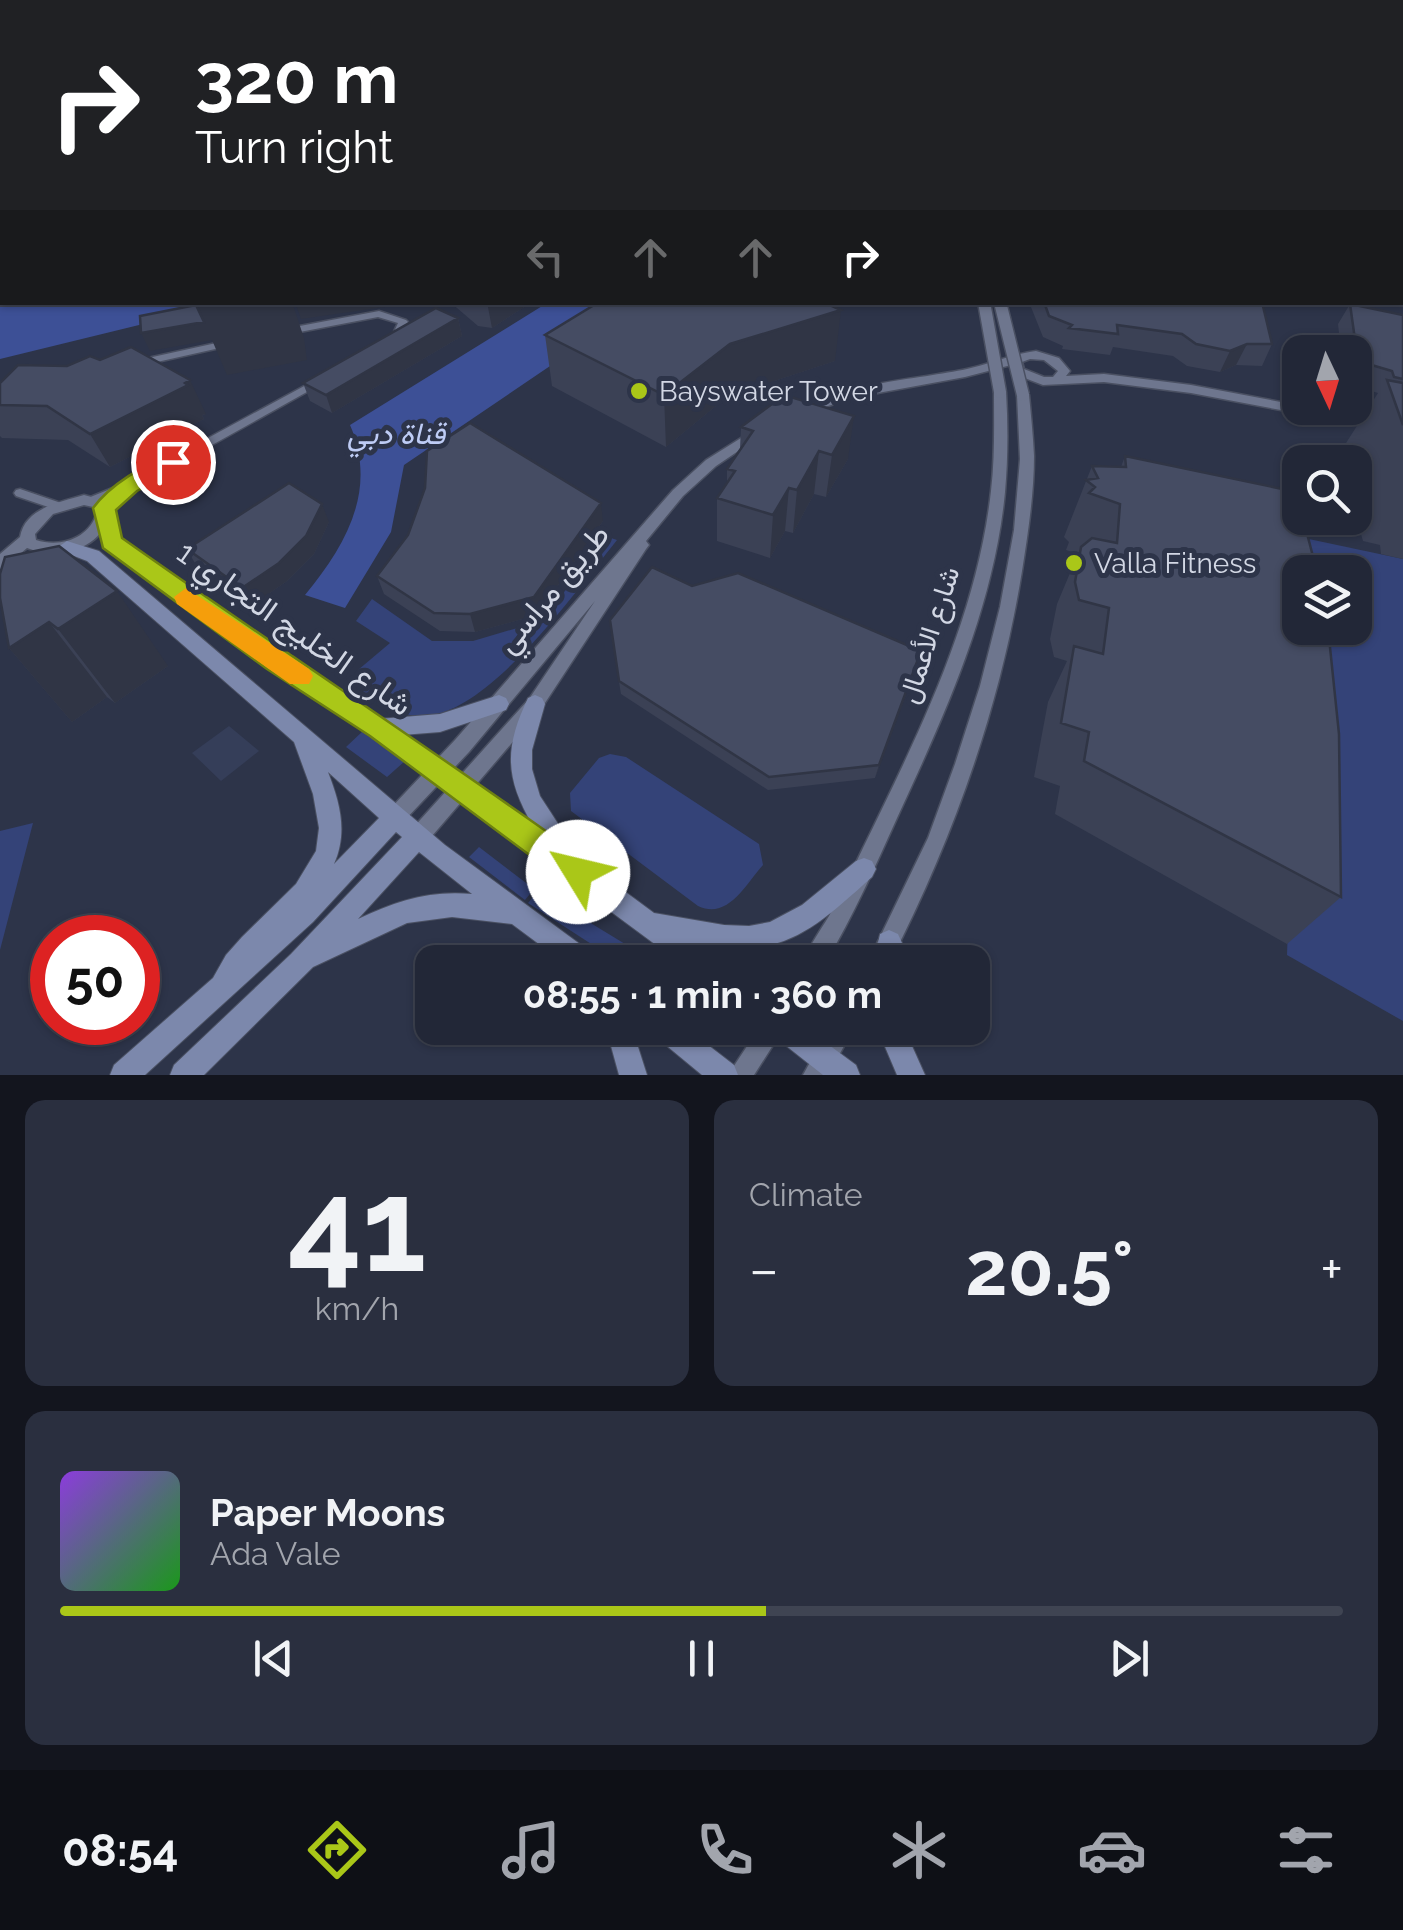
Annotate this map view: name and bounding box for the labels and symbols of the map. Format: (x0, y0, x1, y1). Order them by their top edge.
north arrow (1282, 335, 1372, 425)
place label: Bayswater Tower (659, 375, 878, 408)
marker: Bayswater Tower (628, 380, 650, 402)
water label: قناة دبي (347, 416, 448, 458)
pin (131, 420, 216, 505)
street label: طريق مراسي (487, 516, 623, 665)
street label: شارع الخليج التجاري 1 (166, 533, 420, 730)
place label: Valla Fitness (1094, 547, 1256, 580)
marker: Valla Fitness (1063, 552, 1085, 574)
street label: شارع الأعمال (891, 562, 968, 708)
position arrow (526, 820, 630, 924)
speed limit sign: 50 (30, 915, 160, 1045)

